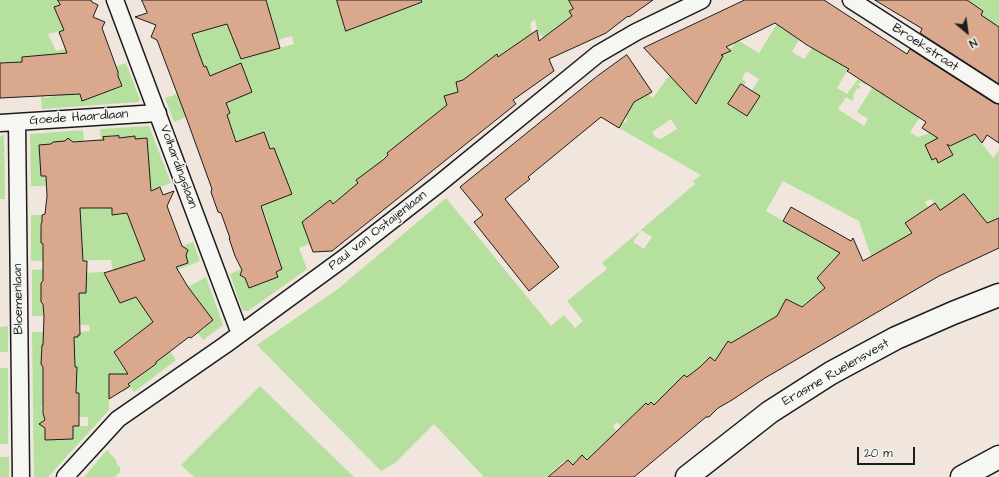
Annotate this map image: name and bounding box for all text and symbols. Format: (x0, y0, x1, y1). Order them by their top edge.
north arrow (947, 12, 987, 52)
street label: Broekstraat (889, 21, 961, 75)
text: N (966, 35, 980, 51)
street label: Goede Haardlaan (29, 107, 129, 129)
street label: Volhardingslaan (156, 123, 200, 211)
street label: Paul van Ostaijenlaan (326, 188, 430, 274)
street label: Bloemenlaan (11, 263, 27, 335)
street label: Erasme Ruelensvest (780, 336, 892, 410)
scale bar (859, 439, 917, 465)
text: 20 m (864, 445, 893, 462)

